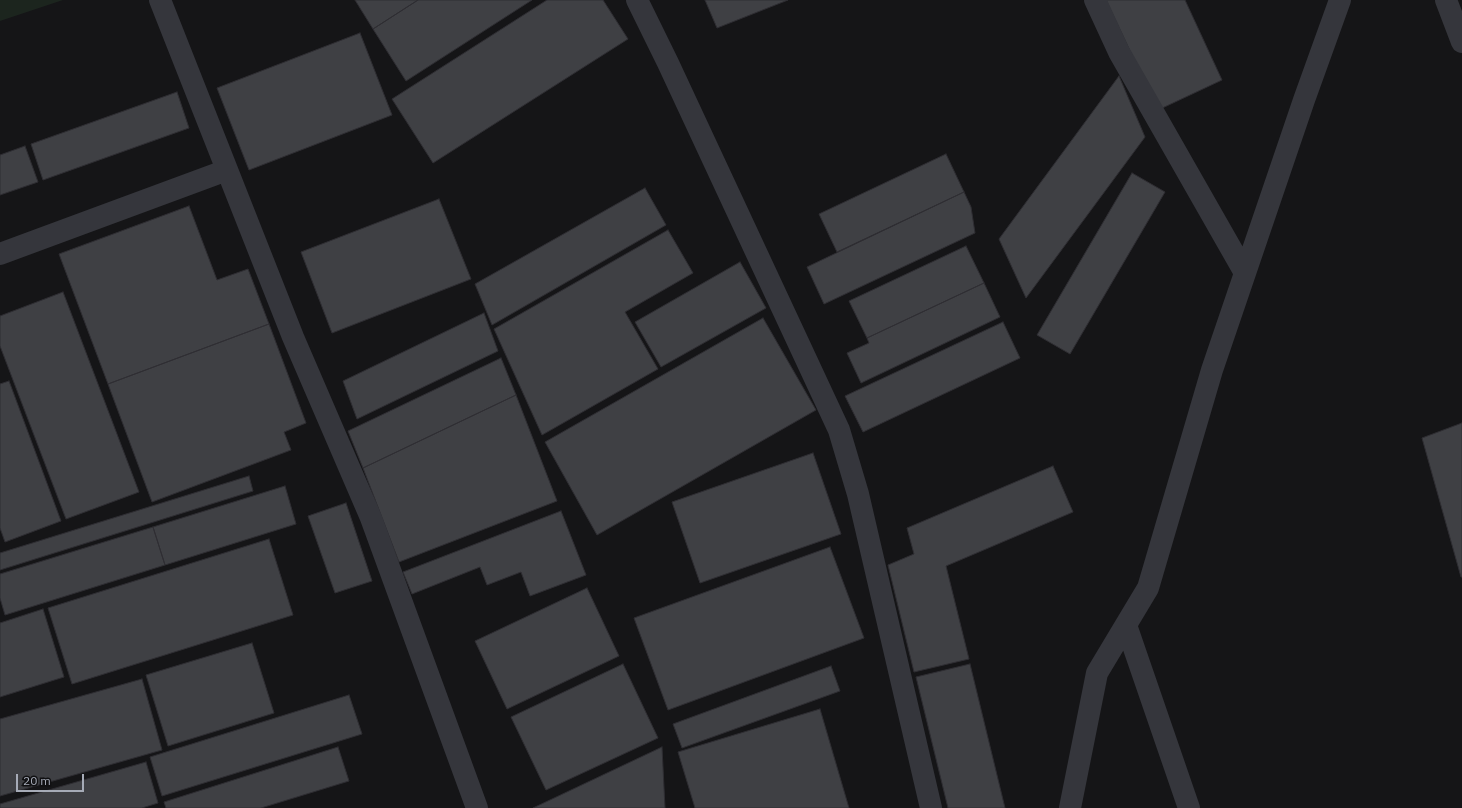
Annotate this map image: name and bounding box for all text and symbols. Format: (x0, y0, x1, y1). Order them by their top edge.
scale bar (18, 766, 86, 792)
text: 20 m (23, 773, 51, 788)

